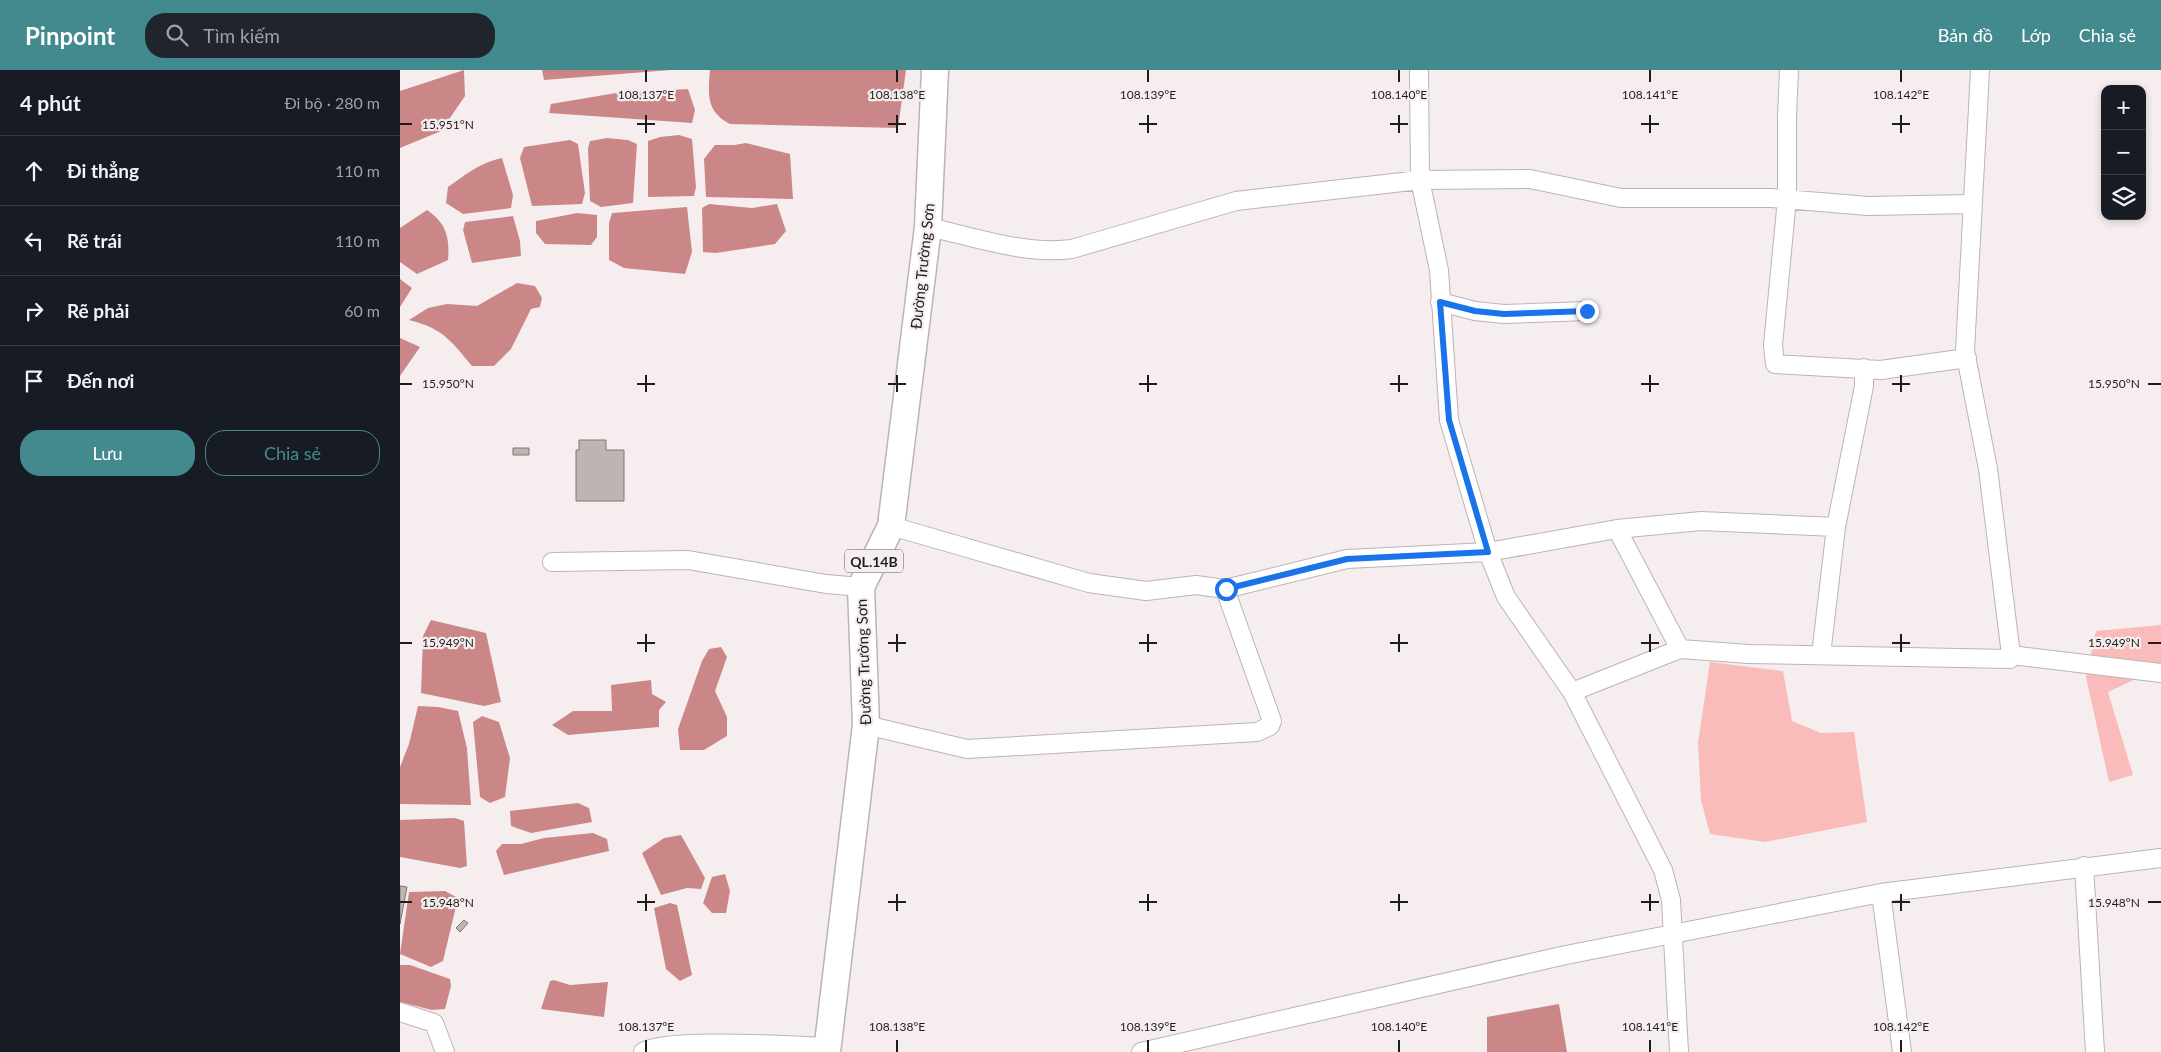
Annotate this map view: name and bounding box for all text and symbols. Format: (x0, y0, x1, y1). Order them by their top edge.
search box (145, 13, 495, 58)
text: Pinpoint (25, 21, 115, 50)
icon: search (163, 21, 191, 49)
text: Tìm kiếm (203, 24, 280, 47)
text: Bản đồ (1938, 24, 1993, 46)
text: Lớp (2021, 24, 2051, 46)
text: Chia sẻ (2079, 24, 2136, 46)
map controls (2101, 85, 2146, 220)
button: + (2101, 85, 2146, 130)
text: 108.137°E (618, 87, 674, 102)
text: 108.138°E (869, 87, 925, 102)
text: 108.139°E (1120, 87, 1176, 102)
text: 108.140°E (1371, 87, 1427, 102)
text: 108.141°E (1622, 87, 1678, 102)
text: 108.142°E (1873, 87, 1929, 102)
text: 4 phút (20, 90, 81, 115)
text: Đi bộ · 280 m (284, 93, 380, 112)
text: 15.951°N (422, 117, 474, 132)
button: − (2101, 130, 2146, 175)
icon: ahead (20, 157, 48, 185)
text: Đi thẳng (67, 159, 139, 182)
text: 110 m (335, 161, 380, 180)
button: layers (2101, 175, 2146, 220)
street label: Đường Trường Sơn (906, 202, 938, 330)
icon: left (20, 227, 48, 255)
text: Rẽ trái (67, 229, 122, 252)
text: 110 m (335, 231, 380, 250)
icon: right (20, 297, 48, 325)
text: Rẽ phải (67, 299, 129, 322)
route end (1576, 300, 1599, 323)
text: 60 m (344, 301, 380, 320)
icon: arrive (20, 367, 48, 395)
text: Đến nơi (67, 369, 134, 392)
text: 15.950°N (422, 376, 474, 391)
text: 15.950°N (2088, 376, 2140, 391)
button: Lưu (20, 430, 195, 476)
button: Chia sẻ (205, 430, 380, 476)
road number: QL.14B (845, 550, 903, 572)
route start (1215, 578, 1238, 601)
street label: Đường Trường Sơn (852, 598, 874, 726)
text: 15.949°N (422, 635, 474, 650)
text: 15.949°N (2088, 635, 2140, 650)
text: 15.948°N (422, 895, 474, 910)
text: 15.948°N (2088, 895, 2140, 910)
text: 108.137°E (618, 1019, 674, 1034)
text: 108.138°E (869, 1019, 925, 1034)
text: 108.139°E (1120, 1019, 1176, 1034)
text: 108.140°E (1371, 1019, 1427, 1034)
text: 108.141°E (1622, 1019, 1678, 1034)
text: 108.142°E (1873, 1019, 1929, 1034)

